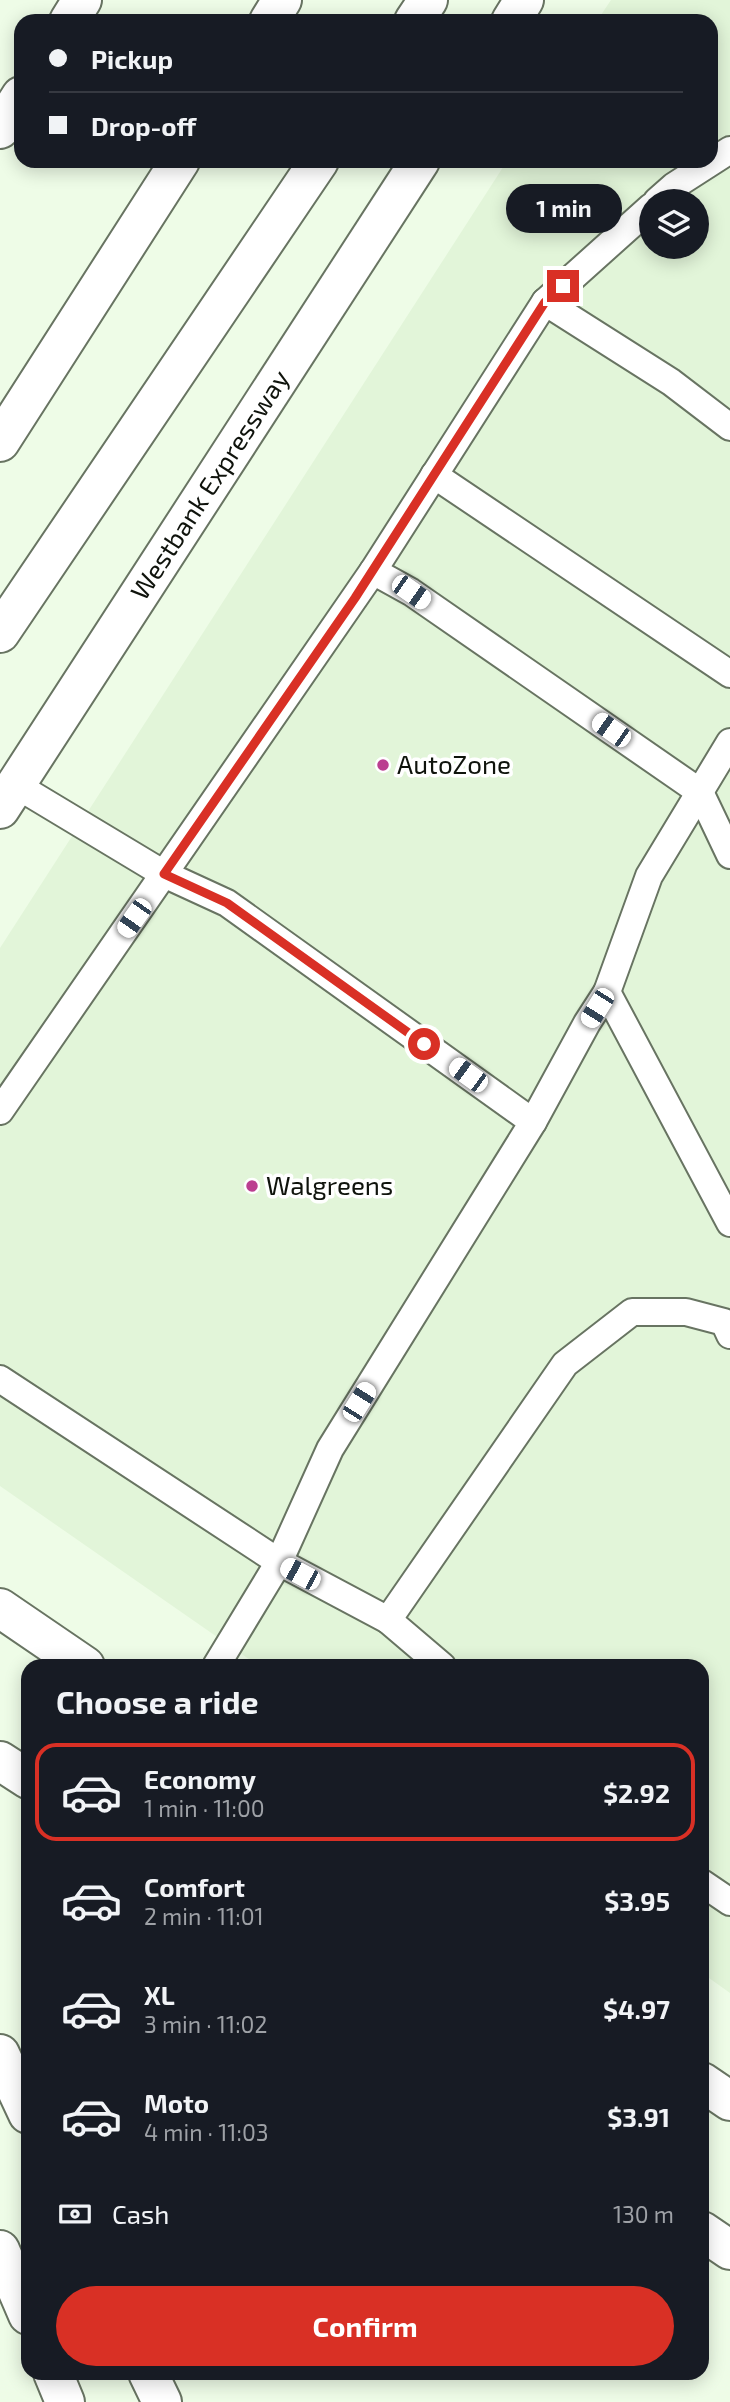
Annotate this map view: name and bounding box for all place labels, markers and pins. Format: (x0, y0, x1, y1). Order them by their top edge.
place label: AutoZone (397, 748, 511, 779)
marker: AutoZone (375, 757, 391, 773)
place label: Walgreens (266, 1169, 393, 1200)
marker: Walgreens (244, 1178, 260, 1194)

